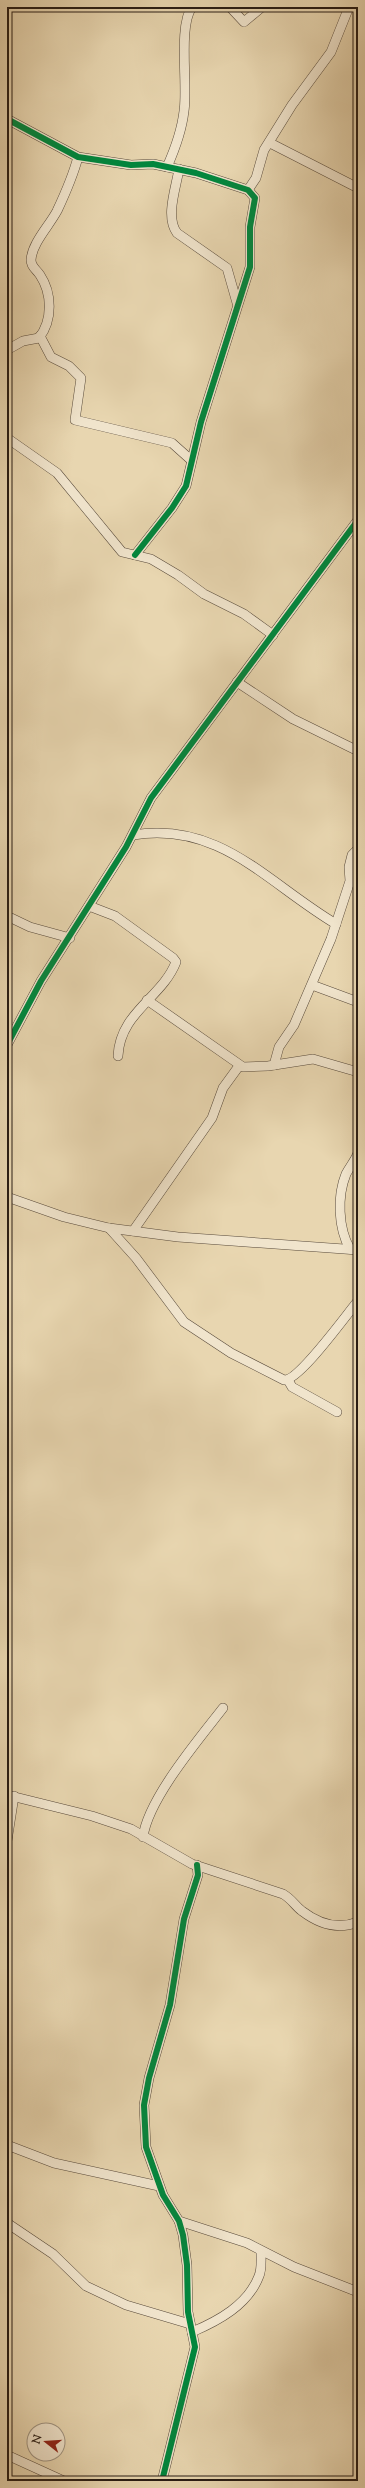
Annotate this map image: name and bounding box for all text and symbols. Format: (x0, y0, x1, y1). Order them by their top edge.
north arrow (26, 2422, 66, 2462)
text: N (28, 2433, 46, 2447)

